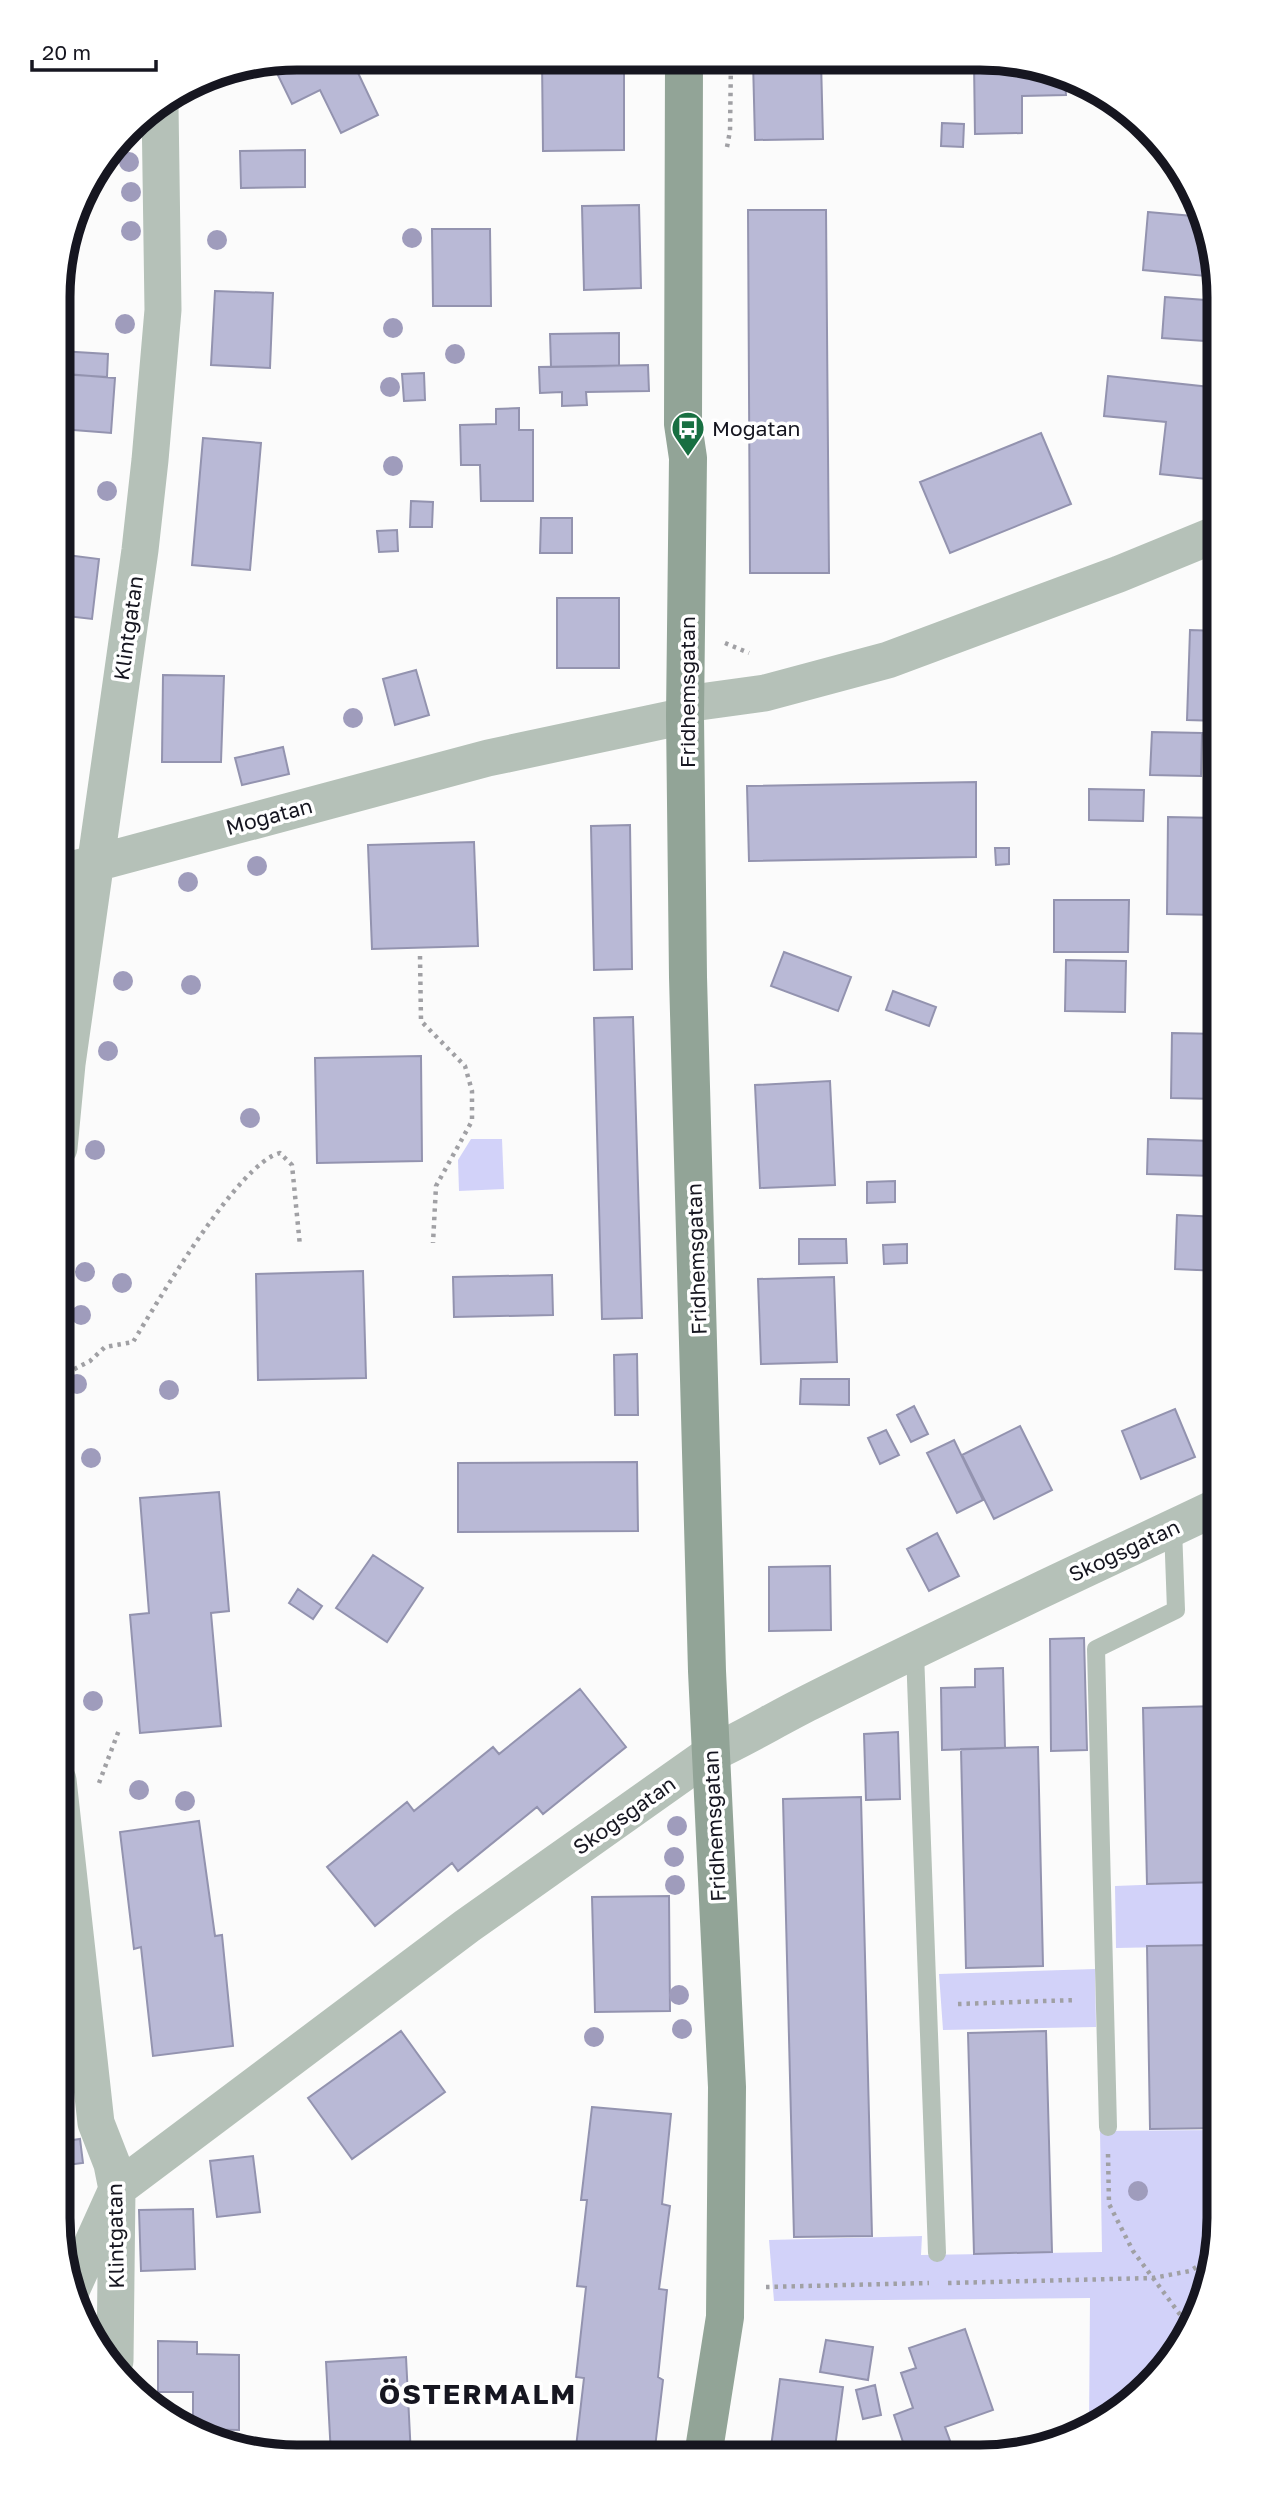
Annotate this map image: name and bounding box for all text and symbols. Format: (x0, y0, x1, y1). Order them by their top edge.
scale bar (32, 28, 156, 72)
text: 20 m (42, 39, 91, 65)
bus stop icon: Mogatan (669, 409, 707, 458)
place label: Mogatan (712, 415, 800, 441)
street label: Klintgatan (108, 574, 148, 682)
street label: Fridhemsgatan (674, 616, 700, 768)
street label: Mogatan (223, 792, 315, 840)
street label: Fridhemsgatan (680, 1183, 712, 1335)
street label: Skogsgatan (1064, 1513, 1184, 1587)
street label: Fridhemsgatan (697, 1750, 731, 1902)
street label: Skogsgatan (568, 1770, 680, 1860)
street label: Klintgatan (101, 2183, 129, 2289)
district label: ÖSTERMALM (379, 2377, 577, 2410)

